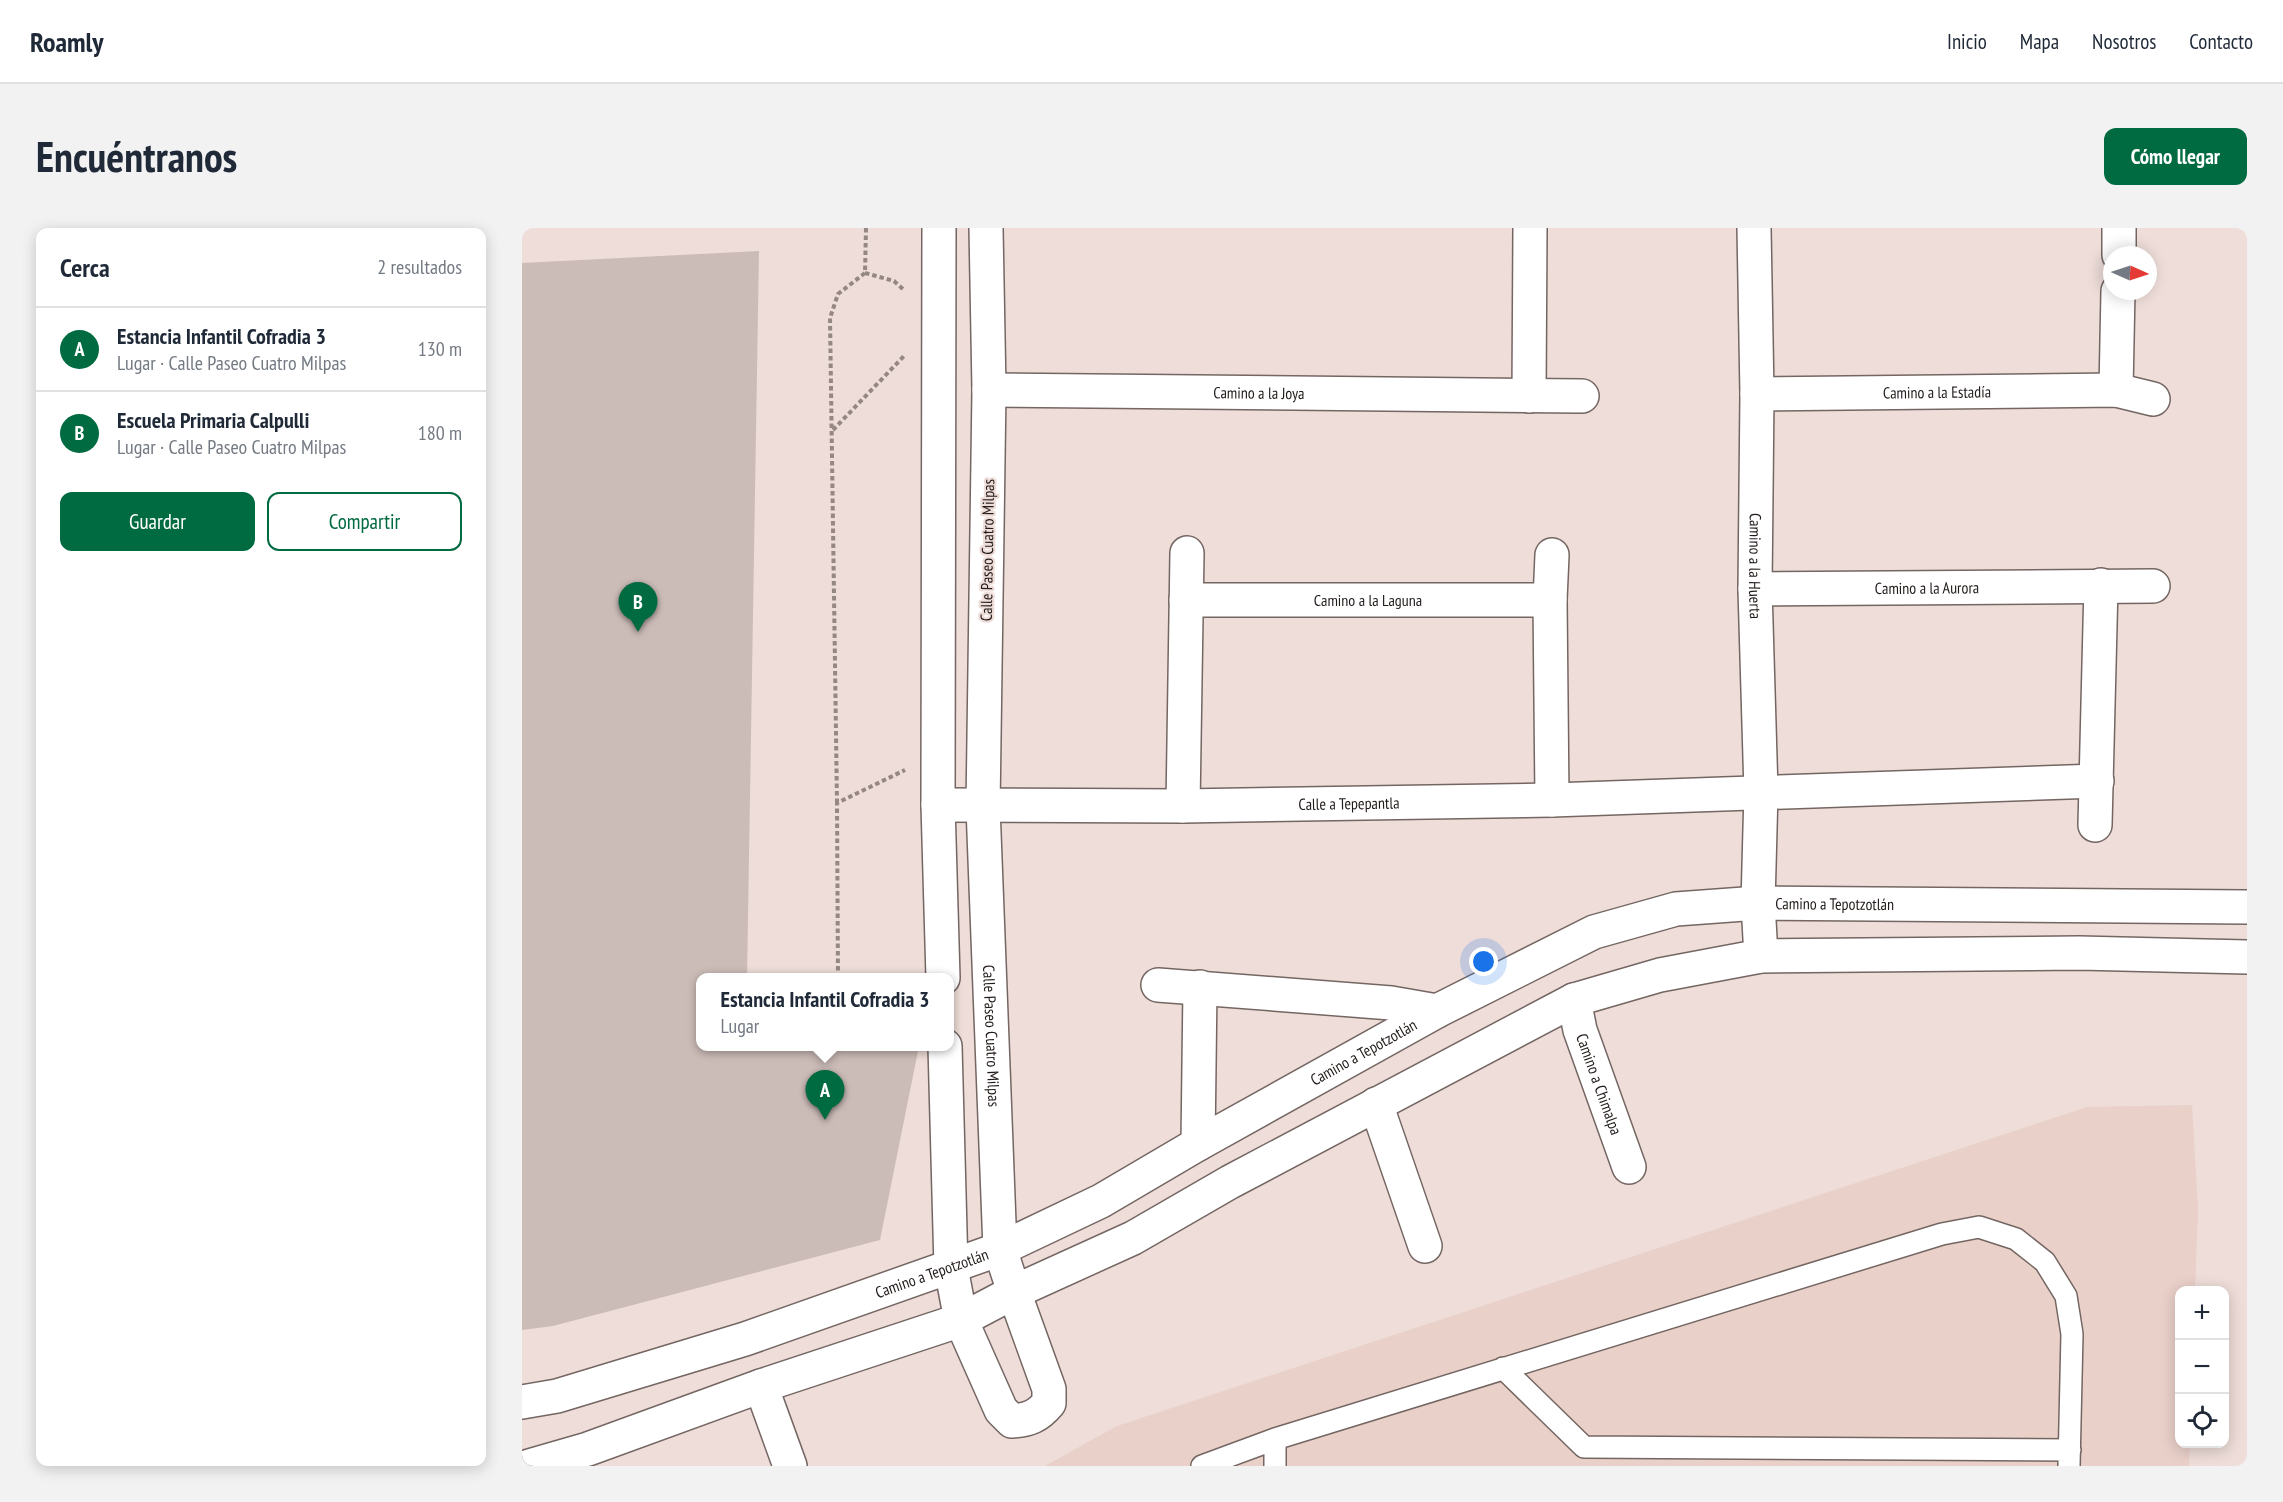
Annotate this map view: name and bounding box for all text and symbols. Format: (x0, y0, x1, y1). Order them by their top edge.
text: Roamly (30, 23, 104, 60)
text: Inicio (1947, 28, 1987, 55)
text: Mapa (2020, 28, 2059, 55)
text: Nosotros (2092, 28, 2156, 55)
text: Contacto (2189, 28, 2253, 55)
button: Cómo llegar (2104, 128, 2247, 185)
text: Encuéntranos (36, 129, 237, 184)
north arrow (2103, 246, 2157, 300)
text: Cerca (60, 251, 110, 284)
text: 2 resultados (377, 254, 462, 280)
text: Estancia Infantil Cofradia 3 (117, 322, 326, 350)
text: A (74, 336, 85, 362)
text: 130 m (418, 336, 462, 362)
text: Lugar · Calle Paseo Cuatro Milpas (117, 350, 346, 376)
street label: Camino a la Estadía (1883, 381, 1991, 403)
street label: Camino a la Joya (1213, 382, 1305, 403)
text: Escuela Primaria Calpulli (117, 406, 309, 434)
text: B (75, 420, 84, 446)
text: 180 m (418, 420, 462, 446)
text: Lugar · Calle Paseo Cuatro Milpas (117, 434, 346, 460)
street label: Calle Paseo Cuatro Milpas (976, 479, 998, 621)
button: Guardar (60, 492, 255, 551)
button: Compartir (267, 492, 462, 551)
street label: Camino a la Huerta (1745, 513, 1766, 619)
street label: Camino a la Aurora (1875, 577, 1979, 598)
pin: B (618, 582, 658, 632)
street label: Camino a la Laguna (1314, 590, 1422, 610)
street label: Calle a Tepepantla (1298, 792, 1400, 814)
street label: Camino a Tepotzotlán (1775, 893, 1894, 914)
your location (1469, 947, 1498, 976)
street label: Calle Paseo Cuatro Milpas (979, 964, 1005, 1107)
popup (696, 973, 954, 1051)
text: Estancia Infantil Cofradia 3 (721, 985, 929, 1013)
text: Lugar (721, 1013, 759, 1039)
street label: Camino a Tepotzotlán (1307, 1014, 1420, 1090)
street label: Camino a Chimalpa (1572, 1031, 1627, 1138)
pin: A (806, 1070, 844, 1120)
street label: Camino a Tepotzotlán (872, 1244, 991, 1302)
map controls (2175, 1286, 2229, 1448)
button: + (2175, 1286, 2229, 1340)
button: − (2175, 1340, 2229, 1394)
button: locate (2175, 1394, 2229, 1448)

